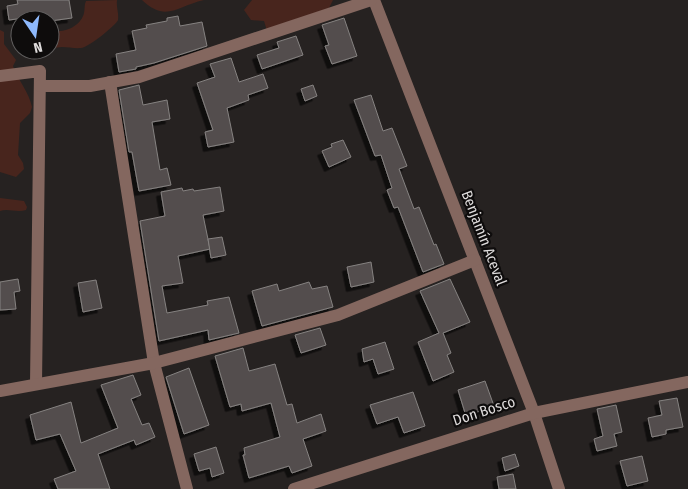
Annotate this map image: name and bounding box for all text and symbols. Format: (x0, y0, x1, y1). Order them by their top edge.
north arrow (10, 10, 60, 60)
text: N (32, 38, 44, 56)
street label: Benjamín Aceval (458, 188, 510, 288)
street label: Don Bosco (451, 392, 518, 430)

